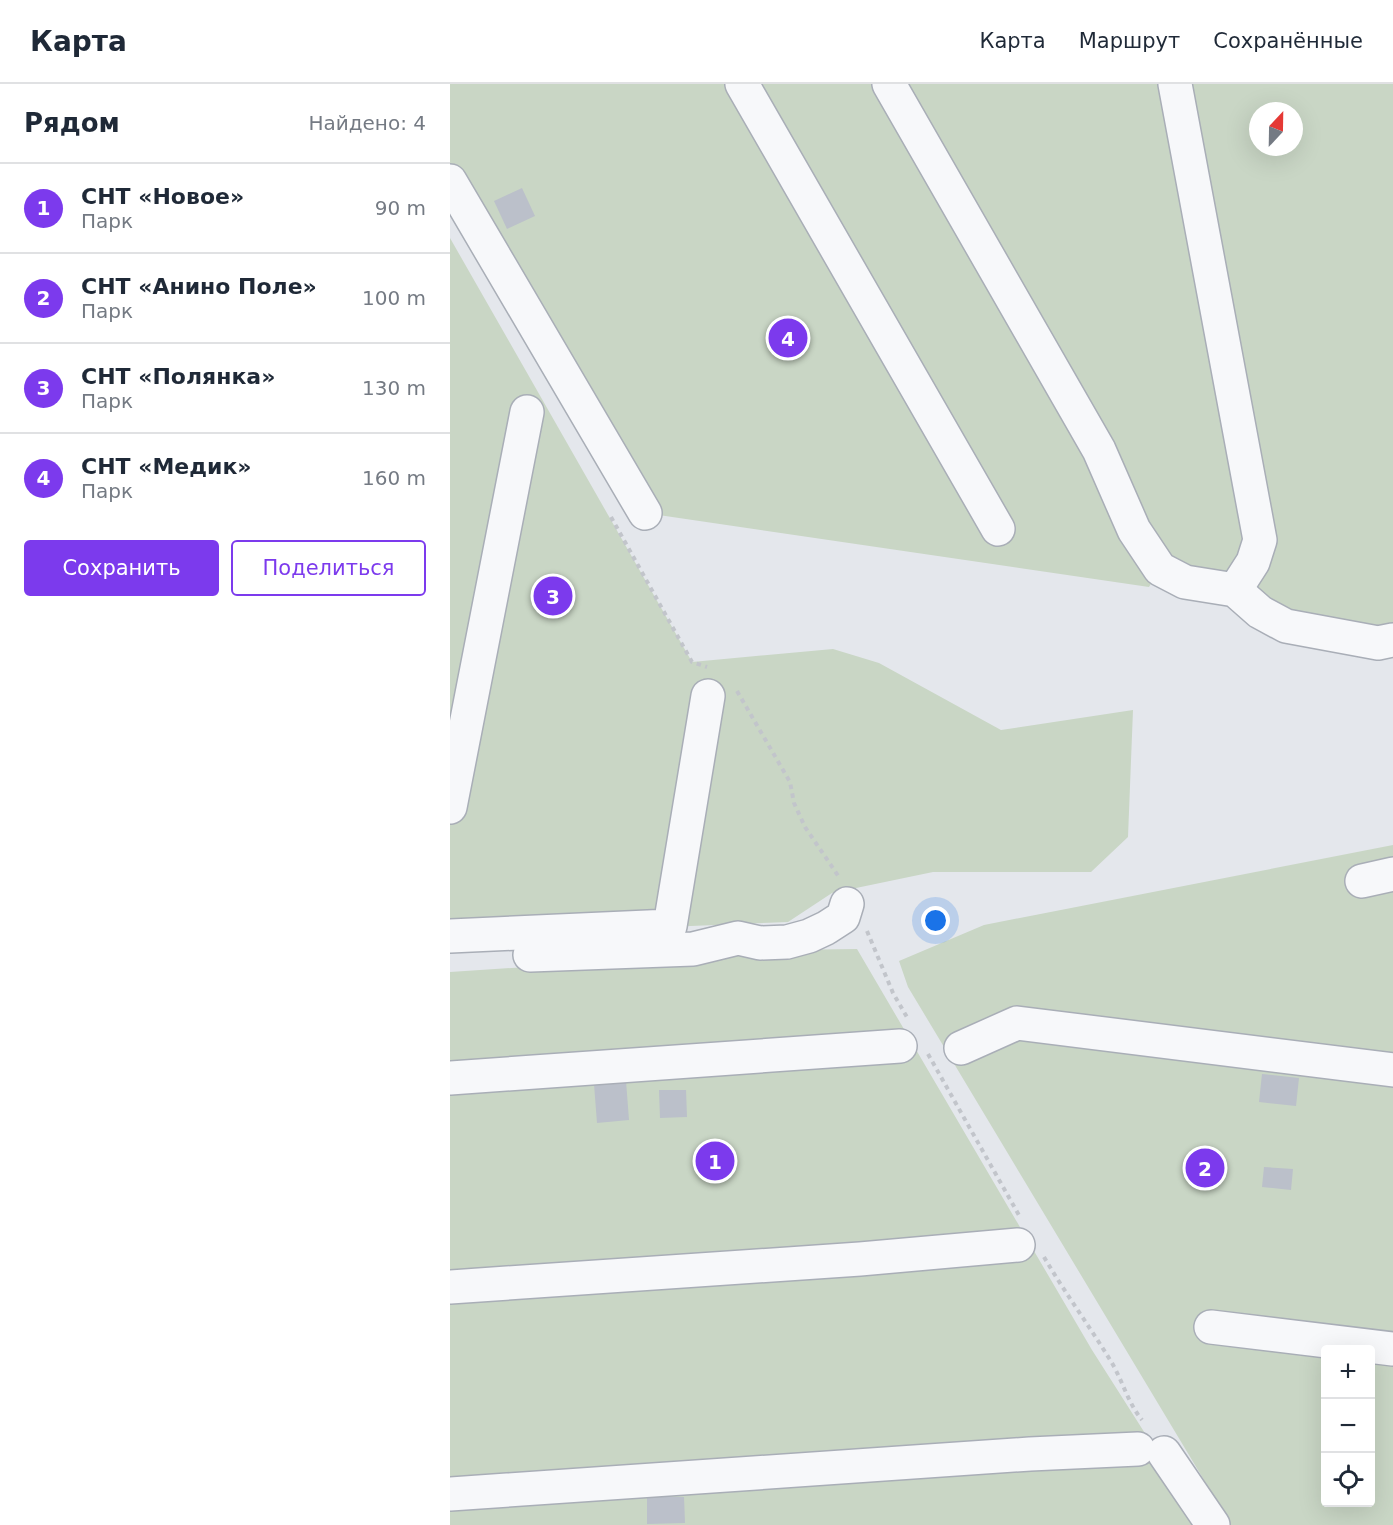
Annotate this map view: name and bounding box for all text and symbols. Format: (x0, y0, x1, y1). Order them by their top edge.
text: Карта (30, 25, 127, 58)
text: Карта (980, 29, 1046, 53)
text: Маршрут (1079, 29, 1180, 53)
text: Сохранённые (1213, 29, 1363, 53)
north arrow (1249, 102, 1303, 156)
text: Рядом (24, 108, 120, 138)
text: Найдено: 4 (308, 111, 426, 135)
text: СНТ «Новое» (81, 184, 244, 209)
text: 1 (37, 196, 50, 220)
text: 90 m (375, 196, 426, 220)
text: Парк (81, 209, 133, 233)
text: СНТ «Анино Поле» (81, 274, 317, 299)
text: 2 (37, 286, 50, 310)
text: 100 m (362, 286, 426, 310)
text: Парк (81, 299, 133, 323)
pin: 4 (768, 316, 808, 360)
text: СНТ «Полянка» (81, 364, 275, 389)
text: 3 (37, 376, 50, 400)
text: 130 m (362, 376, 426, 400)
text: Парк (81, 389, 133, 413)
text: СНТ «Медик» (81, 454, 252, 479)
text: 4 (37, 466, 50, 490)
text: 160 m (362, 466, 426, 490)
text: Парк (81, 479, 133, 503)
button: Сохранить (24, 540, 219, 596)
button: Поделиться (231, 540, 426, 596)
pin: 3 (534, 574, 572, 618)
your location (921, 906, 950, 935)
pin: 1 (696, 1138, 734, 1184)
pin: 2 (1186, 1146, 1224, 1190)
map controls (1321, 1345, 1375, 1507)
button: + (1321, 1345, 1375, 1399)
button: − (1321, 1399, 1375, 1453)
button: locate (1321, 1453, 1375, 1507)

